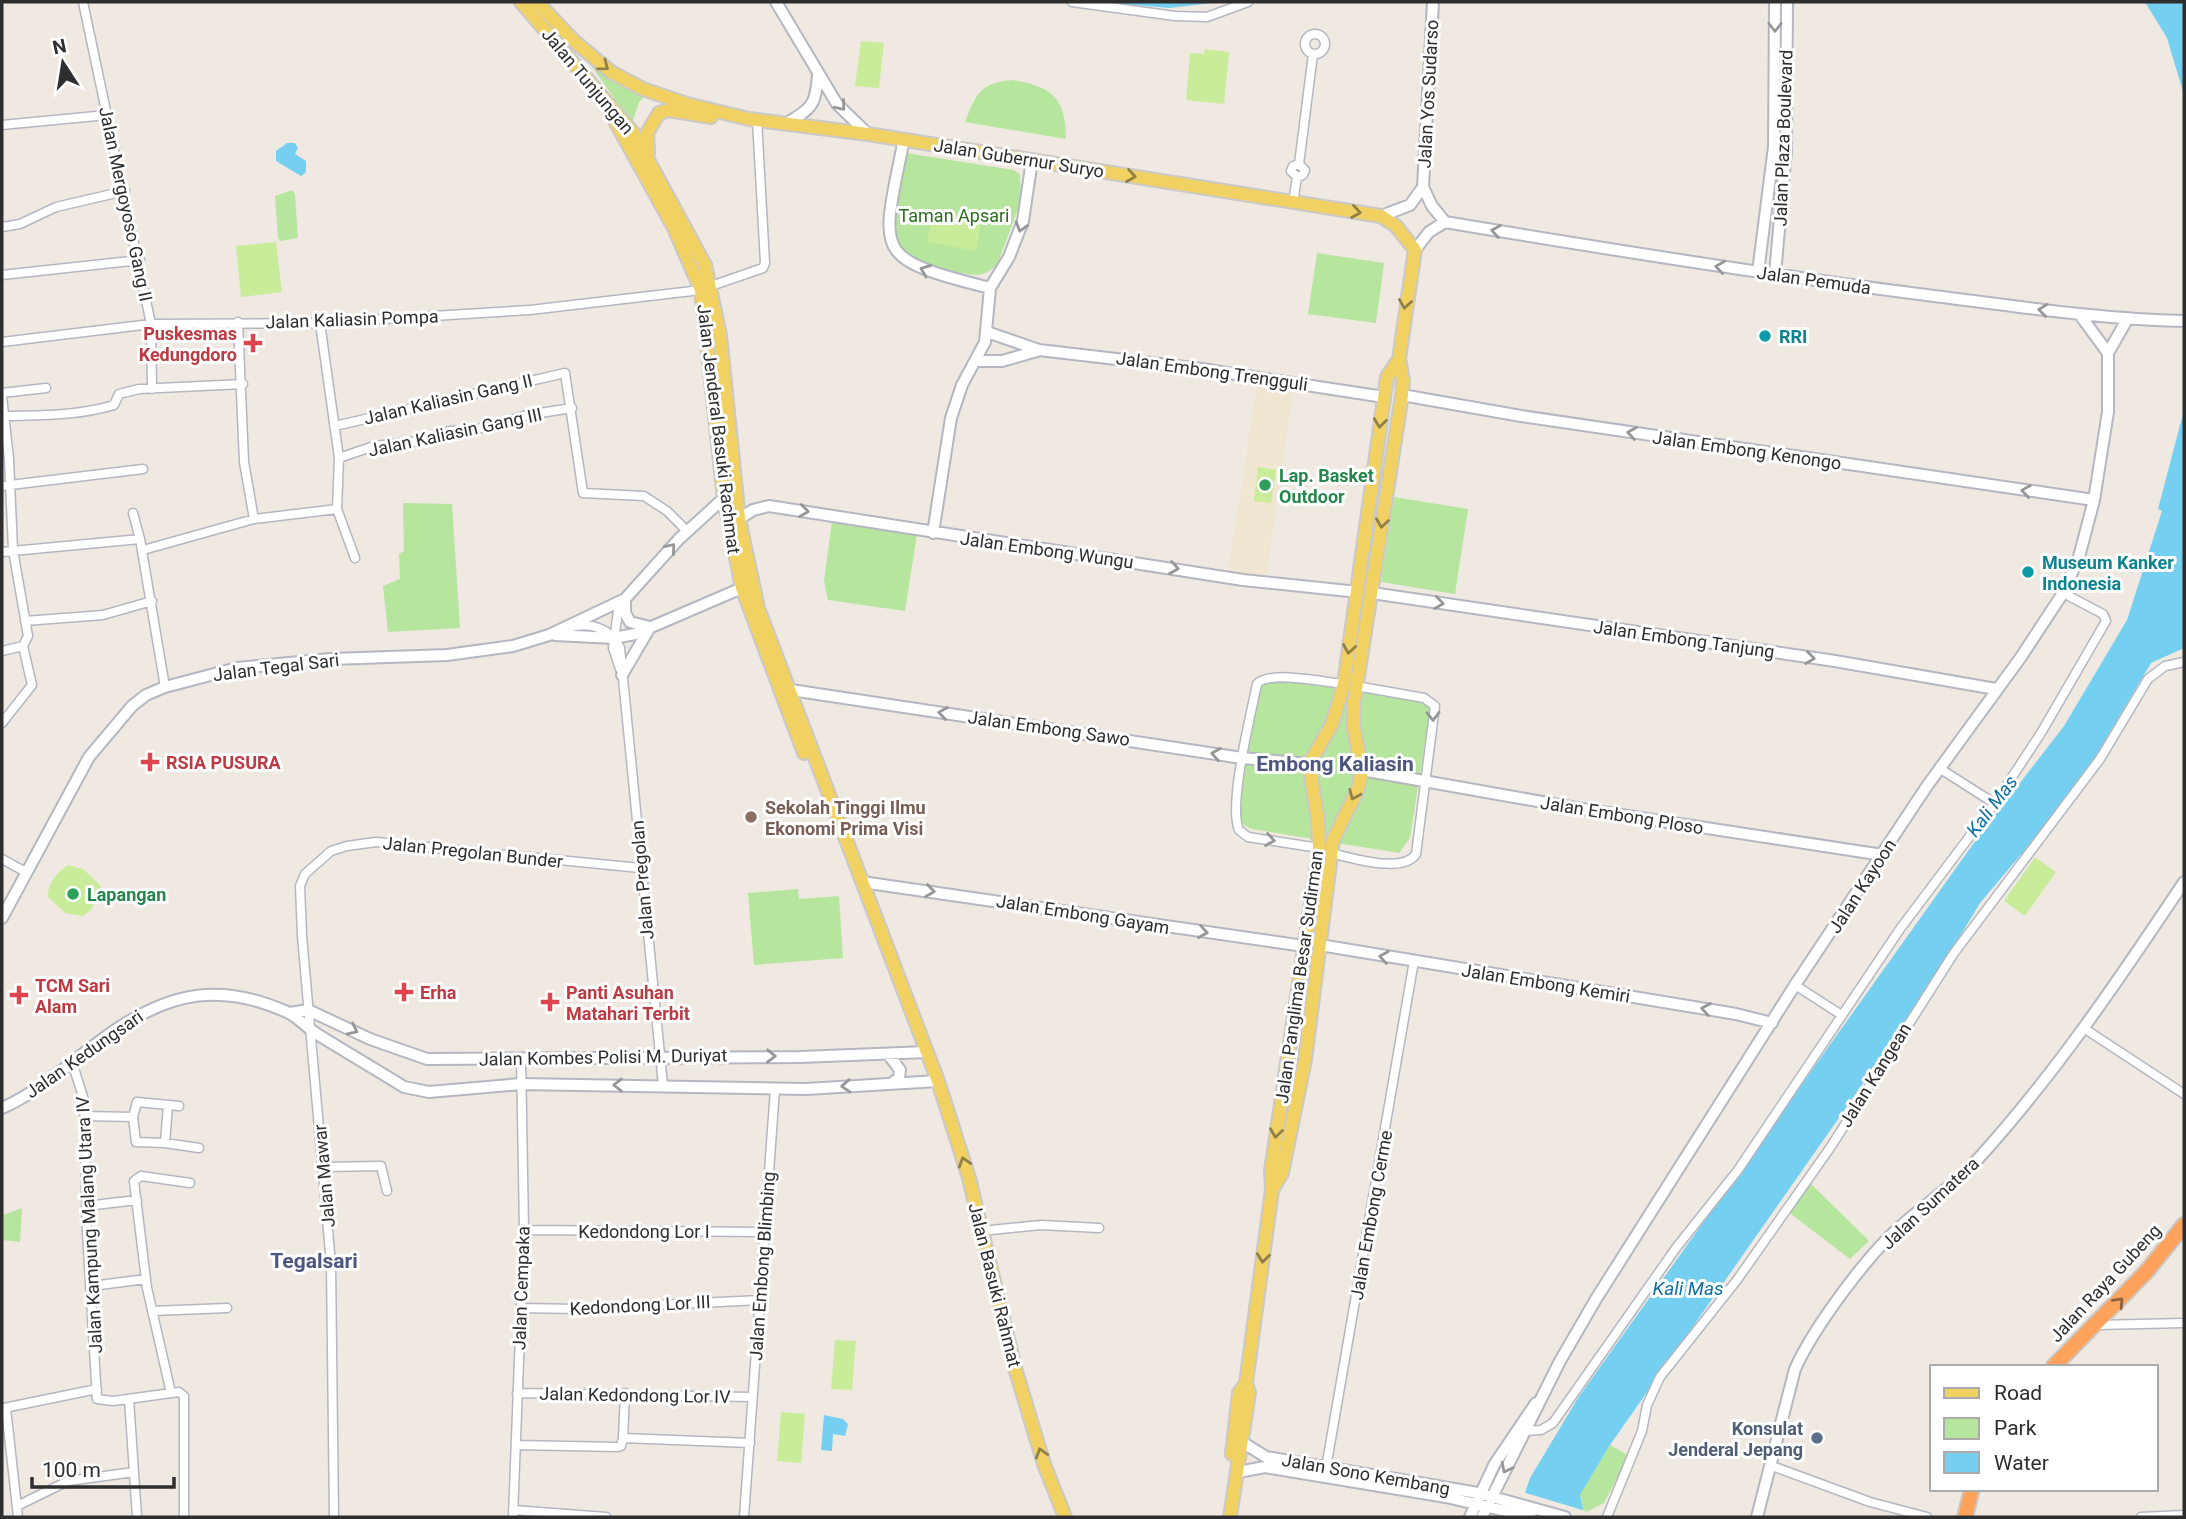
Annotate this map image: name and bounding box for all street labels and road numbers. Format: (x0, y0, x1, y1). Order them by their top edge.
street label: Jalan Yos Sudarso (1414, 19, 1442, 169)
street label: Jalan Tunjungan (538, 24, 638, 138)
street label: Jalan Plaza Boulevard (1769, 49, 1797, 227)
street label: Jalan Mergoyoso Gang II (95, 105, 157, 303)
street label: Jalan Gubernur Suryo (932, 134, 1106, 182)
street label: Jalan Pemuda (1756, 262, 1872, 298)
street label: Jalan Jenderal Basuki Rachmat (693, 303, 745, 555)
street label: Jalan Kaliasin Pompa (265, 305, 439, 333)
street label: Jalan Embong Trengguli (1115, 347, 1309, 395)
street label: Jalan Kaliasin Gang II (362, 369, 534, 429)
street label: Jalan Kaliasin Gang III (366, 403, 544, 461)
street label: Jalan Embong Kenongo (1651, 426, 1843, 474)
street label: Jalan Embong Wungu (959, 527, 1135, 573)
street label: Jalan Embong Tanjung (1592, 616, 1776, 662)
street label: Jalan Tegal Sari (212, 649, 340, 685)
street label: Jalan Embong Sawo (967, 706, 1131, 750)
street label: Jalan Embong Ploso (1539, 792, 1705, 838)
street label: Jalan Pregolan (626, 819, 658, 941)
street label: Jalan Pregolan Bunder (382, 832, 564, 872)
street label: Jalan Kayoon (1824, 835, 1900, 937)
street label: Jalan Panglima Besar Sudirman (1271, 849, 1327, 1105)
street label: Jalan Embong Gayam (995, 890, 1171, 938)
street label: Jalan Embong Kemiri (1460, 959, 1632, 1007)
street label: Jalan Kedungsari (21, 1006, 147, 1102)
street label: Jalan Kangean (1835, 1019, 1915, 1131)
street label: Jalan Kombes Polisi M. Duriyat (479, 1044, 727, 1070)
street label: Jalan Kampung Malang Utara IV (72, 1095, 106, 1354)
street label: Jalan Mawar (309, 1124, 339, 1228)
street label: Jalan Embong Cerme (1346, 1129, 1396, 1301)
street label: Jalan Sumatera (1877, 1153, 1983, 1253)
street label: Jalan Embong Blimbing (745, 1171, 779, 1361)
street label: Jalan Basuki Rahmat (964, 1201, 1026, 1370)
street label: Jalan Raya Gubeng (2045, 1220, 2165, 1346)
street label: Kedondong Lor I (578, 1221, 710, 1242)
street label: Jalan Cempaka (508, 1226, 534, 1350)
street label: Kedondong Lor III (569, 1291, 711, 1319)
street label: Jalan Kedondong Lor IV (539, 1383, 731, 1407)
street label: Jalan Sono Kembang (1280, 1449, 1452, 1499)

